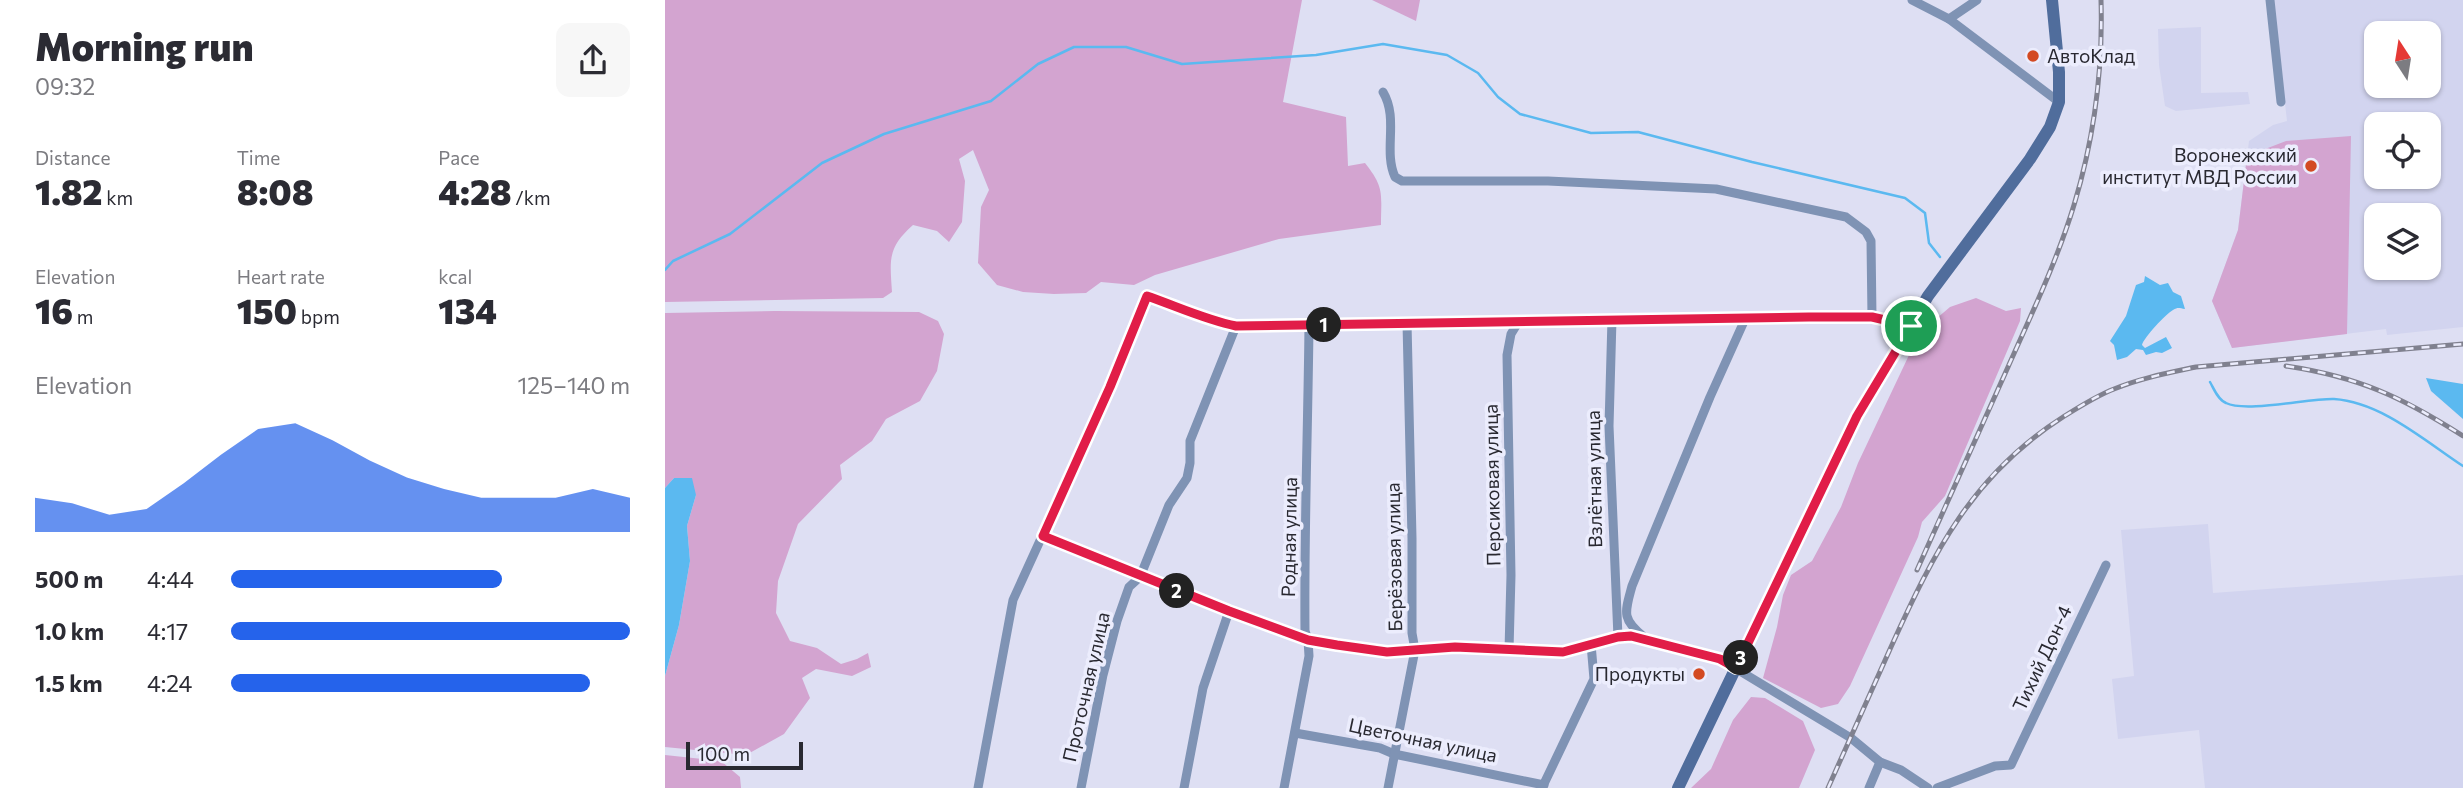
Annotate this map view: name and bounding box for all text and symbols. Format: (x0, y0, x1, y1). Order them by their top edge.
north arrow (2364, 21, 2441, 98)
map controls (2364, 21, 2441, 280)
text: Morning run (35, 22, 254, 69)
button: share (556, 23, 630, 97)
place label: АвтоКлад (2047, 44, 2135, 67)
marker: АвтоКлад (2025, 48, 2041, 64)
text: 09:32 (35, 72, 95, 100)
button: locate (2364, 112, 2441, 189)
place label: Воронежский институт МВД России (2102, 143, 2297, 188)
text: Distance (35, 146, 111, 169)
text: Time (237, 146, 280, 169)
text: Pace (438, 146, 480, 169)
marker: Воронежский институт МВД России (2303, 158, 2319, 174)
text: 1.82 (35, 169, 103, 212)
text: 8:08 (237, 169, 314, 212)
text: 4:28 (438, 169, 512, 212)
text: km (103, 186, 133, 209)
text: /km (512, 186, 551, 209)
button: layers (2364, 203, 2441, 280)
text: Elevation (35, 265, 115, 288)
text: Heart rate (237, 265, 325, 288)
text: kcal (438, 265, 472, 288)
text: 16 (35, 288, 73, 331)
text: 150 (237, 288, 297, 331)
text: 134 (438, 288, 497, 331)
pin (1881, 296, 1941, 356)
text: m (73, 305, 93, 328)
text: bpm (297, 305, 340, 328)
icon: arrive (1892, 307, 1930, 345)
pin: 1 (1307, 308, 1341, 342)
text: 1 (1319, 313, 1328, 336)
text: Elevation (35, 371, 132, 399)
text: 125–140 m (518, 371, 630, 399)
street label: Персиковая улица (1479, 404, 1504, 566)
street label: Взлётная улица (1581, 410, 1606, 548)
street label: Родная улица (1276, 477, 1301, 597)
street label: Берёзовая улица (1381, 482, 1406, 632)
text: 500 m (35, 565, 103, 593)
text: 4:44 (147, 565, 194, 593)
pin: 2 (1159, 574, 1195, 608)
text: 2 (1171, 579, 1182, 602)
street label: Тихий Дон-4 (2007, 601, 2076, 714)
street label: Проточная улица (1057, 610, 1114, 764)
text: 1.0 km (35, 617, 104, 645)
text: 4:17 (147, 617, 188, 645)
pin: 3 (1723, 640, 1759, 676)
text: 3 (1735, 646, 1746, 669)
place label: Продукты (1595, 662, 1685, 685)
marker: Продукты (1691, 666, 1707, 682)
text: 1.5 km (35, 669, 103, 697)
text: 4:24 (147, 669, 192, 697)
street label: Цветочная улица (1347, 713, 1499, 766)
scale bar (686, 739, 803, 771)
text: 100 m (697, 742, 750, 765)

